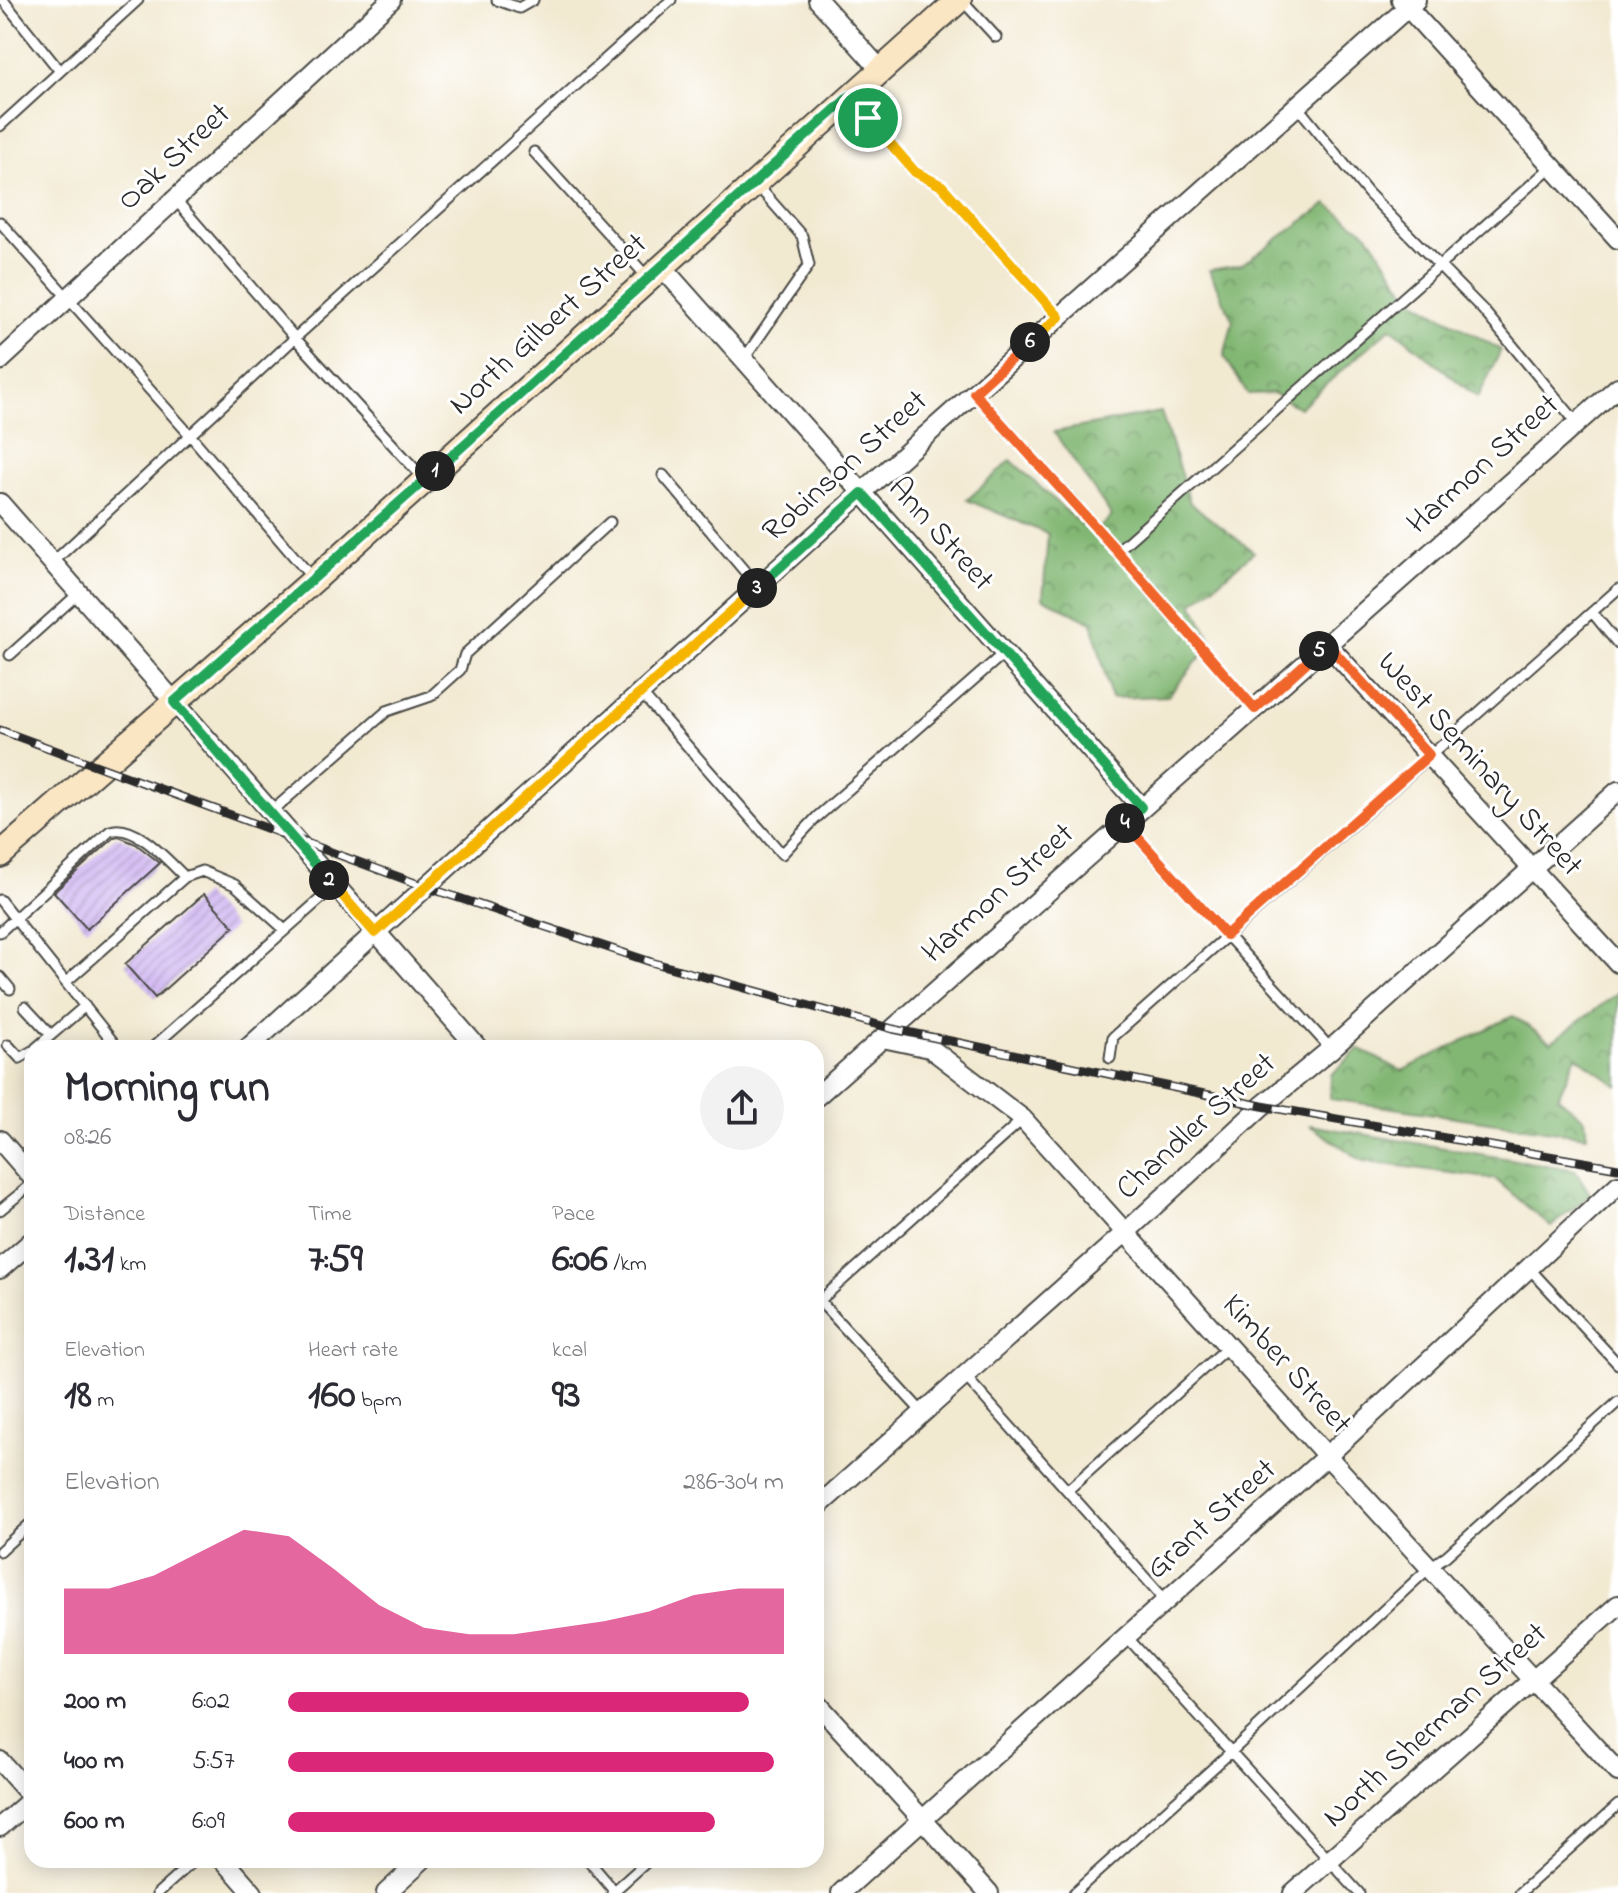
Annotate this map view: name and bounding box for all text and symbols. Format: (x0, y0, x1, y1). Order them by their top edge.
pin (834, 84, 902, 152)
street label: Oak Street (107, 93, 243, 223)
icon: arrive (846, 96, 890, 140)
street label: North Gilbert Street (439, 222, 659, 427)
pin: 6 (1010, 322, 1050, 362)
text: 6 (1025, 326, 1035, 358)
street label: Robinson Street (753, 379, 940, 554)
street label: Harmon Street (1397, 383, 1571, 547)
pin: 1 (415, 451, 455, 491)
text: 1 (432, 455, 439, 487)
street label: Ann Street (876, 467, 1004, 603)
pin: 3 (737, 568, 777, 608)
text: 3 (752, 572, 762, 604)
pin: 5 (1299, 631, 1339, 671)
text: 5 (1313, 635, 1325, 667)
street label: West Seminary Street (1365, 642, 1593, 888)
pin: 4 (1105, 803, 1145, 843)
text: 4 (1120, 807, 1130, 839)
street label: Harmon Street (912, 812, 1086, 976)
pin: 2 (309, 860, 349, 900)
text: 2 (324, 864, 334, 896)
street label: Chandler Street (1106, 1042, 1288, 1212)
text: Morning run (64, 1057, 270, 1121)
button: share (700, 1066, 784, 1150)
text: 08:26 (64, 1119, 112, 1157)
text: Distance (64, 1199, 145, 1231)
text: Time (308, 1199, 352, 1231)
text: Pace (552, 1199, 595, 1231)
text: 1.31 (64, 1231, 114, 1290)
text: 7:59 (308, 1231, 363, 1290)
text: 6:06 (552, 1231, 608, 1290)
text: km (114, 1249, 146, 1281)
text: /km (608, 1249, 647, 1281)
street label: Kimber Street (1210, 1284, 1362, 1446)
text: Elevation (64, 1335, 145, 1367)
text: Heart rate (308, 1335, 398, 1367)
text: kcal (552, 1335, 587, 1367)
text: 18 (64, 1367, 92, 1426)
text: 160 (308, 1367, 356, 1426)
text: 93 (552, 1367, 581, 1426)
text: m (92, 1385, 114, 1417)
text: bpm (356, 1385, 402, 1417)
street label: Grant Street (1136, 1448, 1288, 1592)
text: Elevation (64, 1464, 160, 1502)
text: 286–304 m (683, 1464, 784, 1502)
street label: North Sherman Street (1313, 1612, 1559, 1840)
text: 200 m (64, 1683, 126, 1721)
text: 6:02 (192, 1683, 230, 1721)
text: 400 m (64, 1743, 124, 1781)
text: 5:57 (192, 1743, 235, 1781)
text: 600 m (64, 1803, 125, 1841)
text: 6:09 (192, 1803, 225, 1841)

